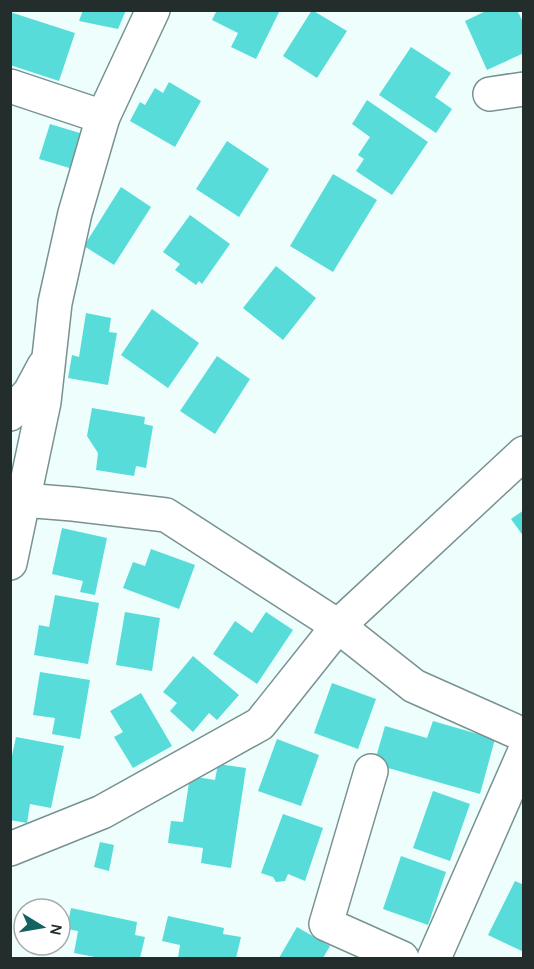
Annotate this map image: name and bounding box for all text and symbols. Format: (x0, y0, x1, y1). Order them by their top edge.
north arrow (12, 897, 72, 957)
text: N (46, 922, 67, 937)

